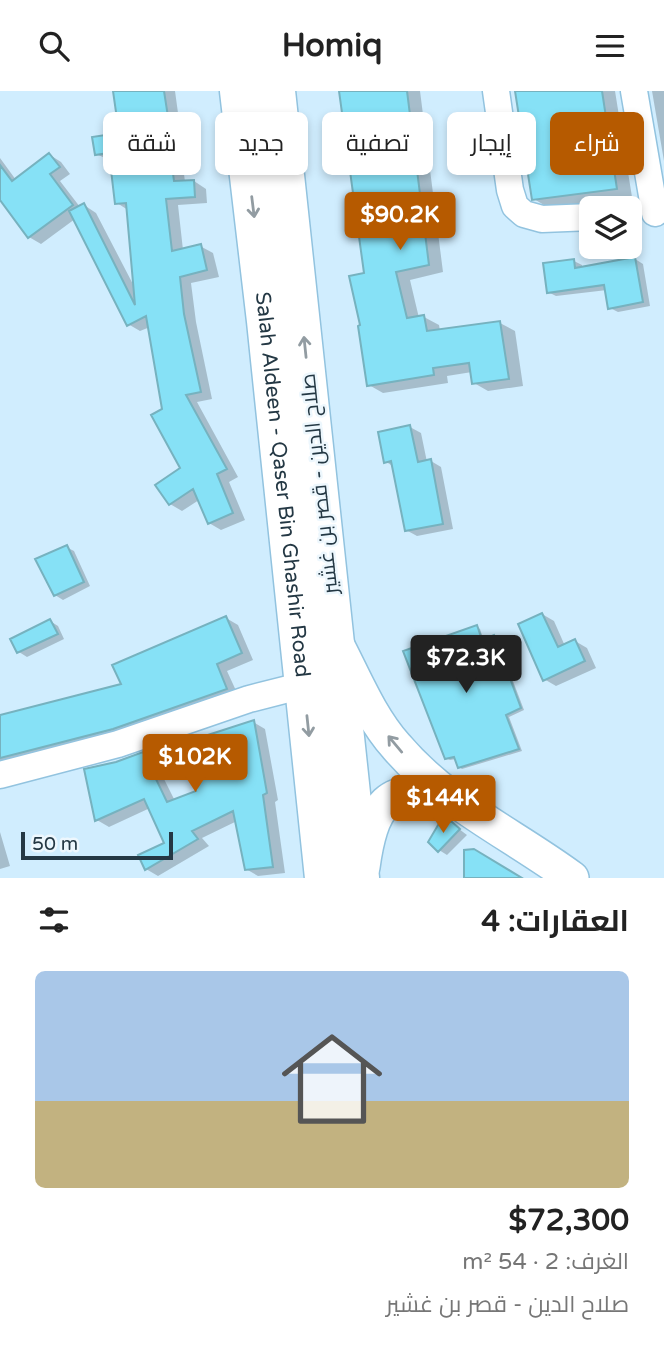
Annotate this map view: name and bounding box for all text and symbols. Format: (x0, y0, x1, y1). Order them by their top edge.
icon: search (35, 27, 73, 65)
text: Homiq (282, 27, 382, 65)
icon: menu (591, 27, 629, 65)
chip: شقة (103, 112, 201, 175)
chip: جديد (215, 112, 308, 175)
chip: تصفية (322, 112, 433, 175)
chip: إيجار (447, 112, 536, 175)
chip: شراء (550, 112, 644, 175)
pin: $90.2K (343, 193, 457, 252)
one-way arrow (246, 196, 259, 218)
map controls (579, 196, 642, 259)
button: layers (579, 196, 642, 259)
text: $90.2K (361, 201, 439, 229)
street label: Salah Aldeen - Qaser Bin Ghashir Road (250, 291, 315, 678)
one-way arrow (298, 336, 311, 359)
street label: صلاح الدين - قصر بن غشير (295, 372, 345, 597)
pin: $72.3K (409, 635, 523, 695)
text: $72.3K (427, 644, 505, 672)
one-way arrow (302, 714, 315, 737)
pin: $102K (146, 735, 244, 794)
one-way arrow (387, 736, 403, 754)
text: $102K (159, 743, 231, 771)
pin: $144K (394, 775, 492, 835)
text: $144K (407, 784, 479, 812)
scale bar (21, 829, 173, 861)
text: 50 m (32, 833, 78, 855)
icon: filters (35, 901, 73, 939)
text: العقارات: 4 (481, 903, 629, 940)
icon: home (269, 1016, 395, 1142)
text: $72,300 (509, 1202, 629, 1239)
text: الغرف: 2 · 54 m² (462, 1248, 629, 1276)
text: صلاح الدين - قصر بن غشير (386, 1291, 629, 1319)

